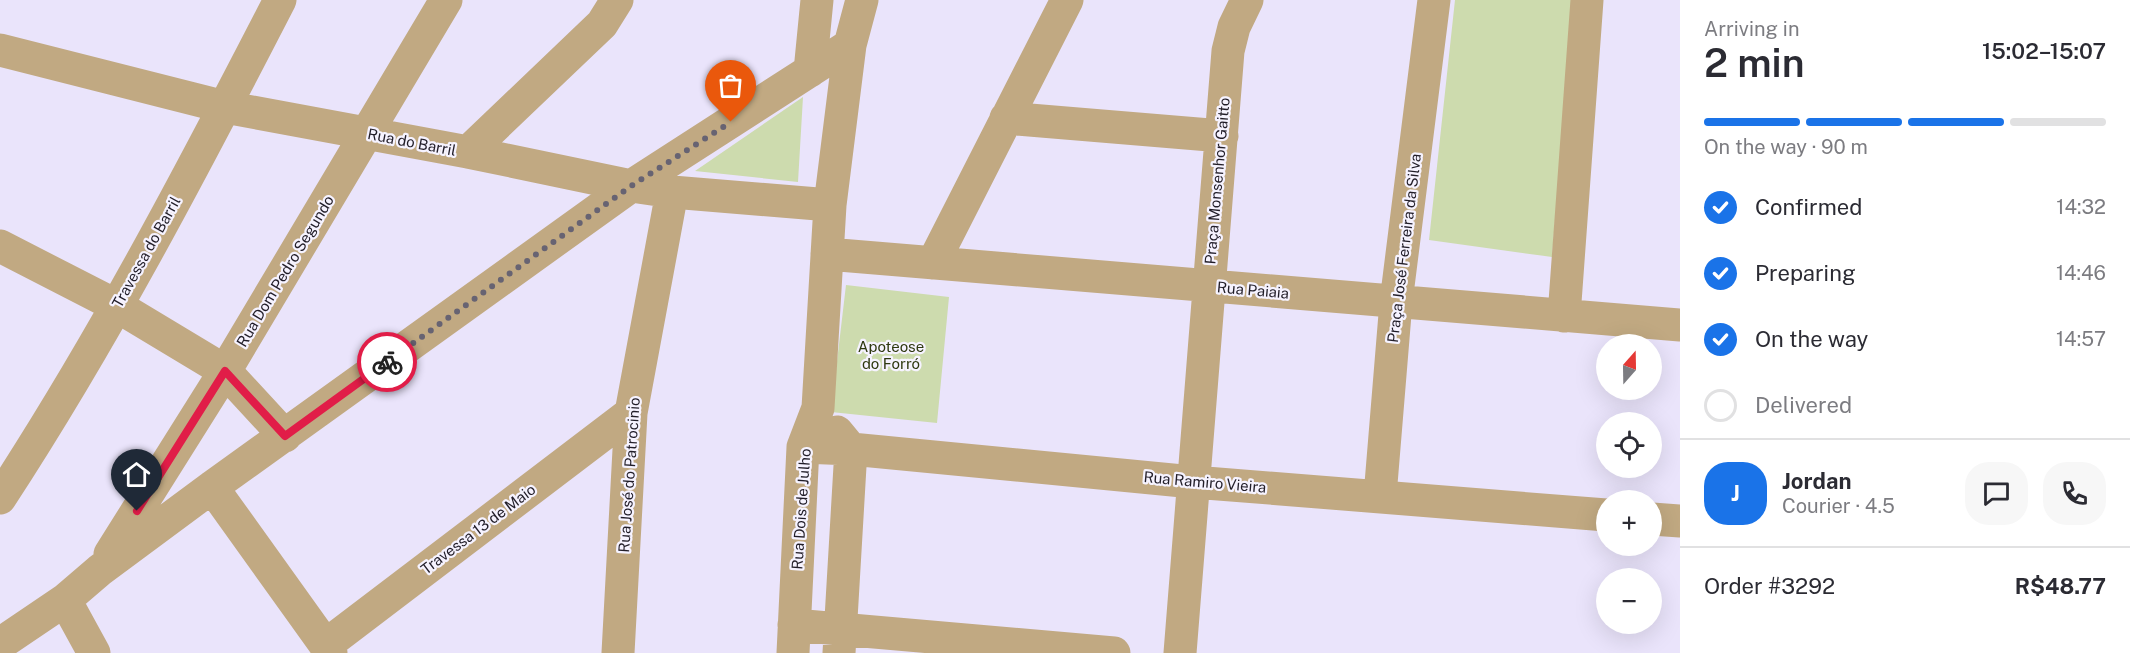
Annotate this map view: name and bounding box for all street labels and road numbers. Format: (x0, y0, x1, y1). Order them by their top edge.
street label: Praça Monsenhor Gaitto (1201, 97, 1233, 265)
street label: Rua do Barril (366, 125, 458, 159)
street label: Praça José Ferreira da Silva (1384, 152, 1424, 344)
street label: Rua Dom Pedro Segundo (233, 192, 337, 350)
street label: Travessa do Barril (108, 194, 184, 310)
street label: Rua Paiaia (1216, 278, 1290, 302)
street label: Rua José do Patrocinio (615, 397, 643, 553)
street label: Rua Dois de Julho (788, 448, 814, 570)
street label: Rua Ramiro Vieira (1143, 468, 1267, 496)
street label: Travessa 13 de Maio (417, 480, 539, 578)

